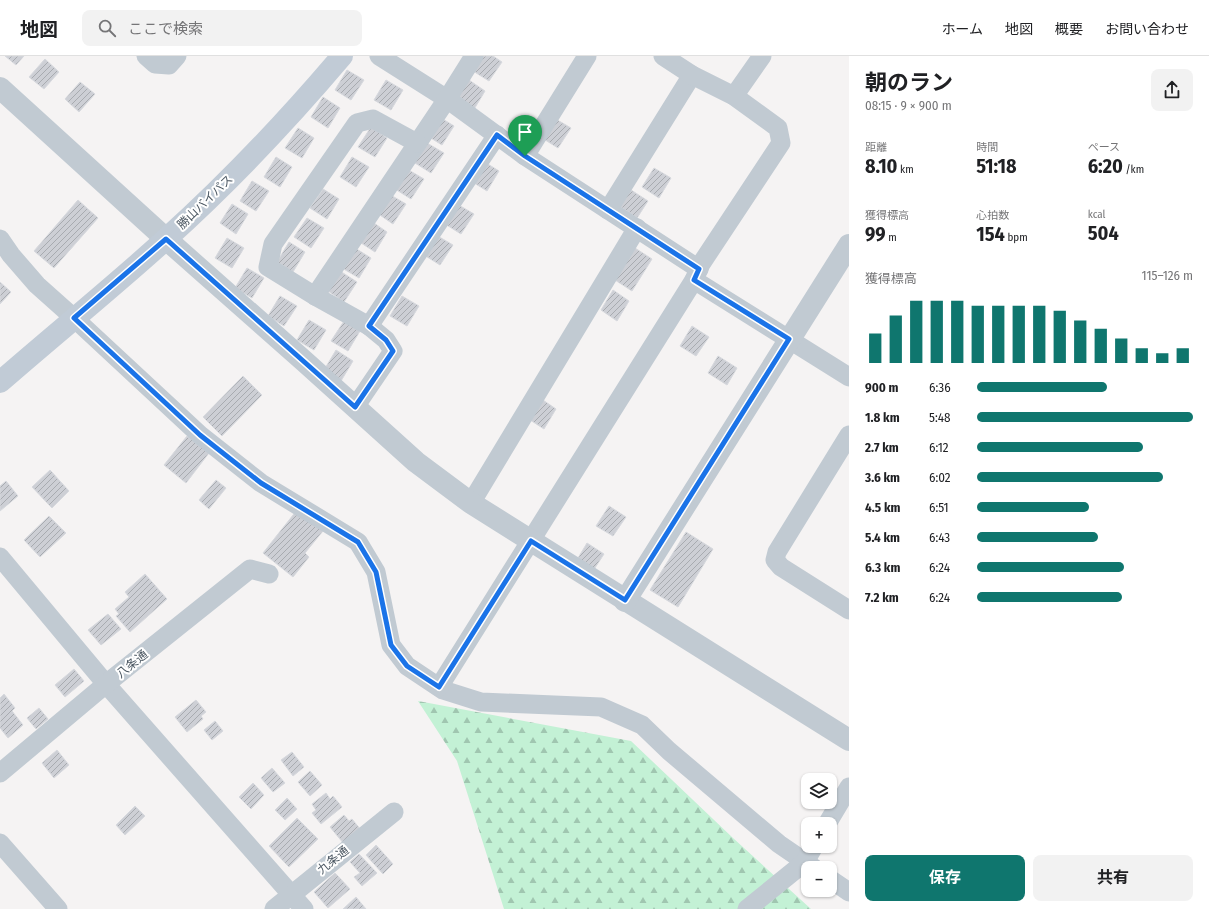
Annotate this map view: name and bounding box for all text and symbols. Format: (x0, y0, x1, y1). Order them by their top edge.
search box (82, 10, 362, 46)
icon: search (96, 17, 118, 39)
text: 地図 (20, 18, 58, 41)
text: ここで検索 (128, 20, 203, 38)
text: ホーム (941, 21, 983, 38)
text: 地図 (1005, 21, 1033, 38)
text: 概要 (1055, 21, 1083, 38)
text: お問い合わせ (1105, 21, 1189, 38)
text: 朝のラン (865, 69, 953, 96)
button: share (1151, 69, 1193, 111)
text: 08:15 · 9 × 900 m (865, 98, 952, 113)
pin (508, 115, 542, 156)
icon: arrive (514, 121, 536, 143)
text: 距離 (865, 141, 887, 154)
text: 時間 (976, 141, 998, 154)
text: ペース (1088, 141, 1120, 154)
text: 8.10 (865, 154, 898, 178)
text: 51:18 (976, 154, 1016, 178)
text: 6:20 (1088, 154, 1123, 178)
text: km (898, 163, 914, 176)
text: /km (1123, 163, 1144, 176)
street label: 勝山バイパス (174, 172, 236, 232)
text: kcal (1088, 208, 1105, 221)
text: 獲得標高 (865, 209, 909, 222)
text: 心拍数 (976, 209, 1009, 222)
text: 504 (1088, 221, 1119, 245)
text: 99 (865, 222, 886, 246)
text: 154 (976, 222, 1005, 246)
text: m (886, 231, 897, 244)
text: bpm (1005, 231, 1028, 244)
text: 115–126 m (1142, 268, 1193, 283)
text: 獲得標高 (865, 271, 917, 286)
text: 900 m (865, 380, 899, 395)
text: 6:36 (929, 380, 951, 395)
text: 1.8 km (865, 410, 900, 425)
text: 5:48 (929, 410, 950, 425)
text: 2.7 km (865, 440, 899, 455)
text: 6:12 (929, 440, 948, 455)
text: 3.6 km (865, 470, 900, 485)
text: 6:02 (929, 470, 951, 485)
text: 4.5 km (865, 500, 900, 515)
text: 6:51 (929, 500, 949, 515)
text: 5.4 km (865, 530, 900, 545)
text: 6:43 (929, 530, 950, 545)
text: 6.3 km (865, 560, 900, 575)
text: 6:24 (929, 560, 950, 575)
text: 7.2 km (865, 590, 899, 605)
text: 6:24 (929, 590, 950, 605)
street label: 八条通 (114, 647, 150, 681)
map controls (801, 773, 837, 897)
button: layers (801, 773, 837, 809)
button: + (801, 817, 837, 853)
street label: 九条通 (315, 843, 351, 877)
button: 保存 (865, 855, 1025, 901)
button: 共有 (1033, 855, 1193, 901)
button: − (801, 861, 837, 897)

